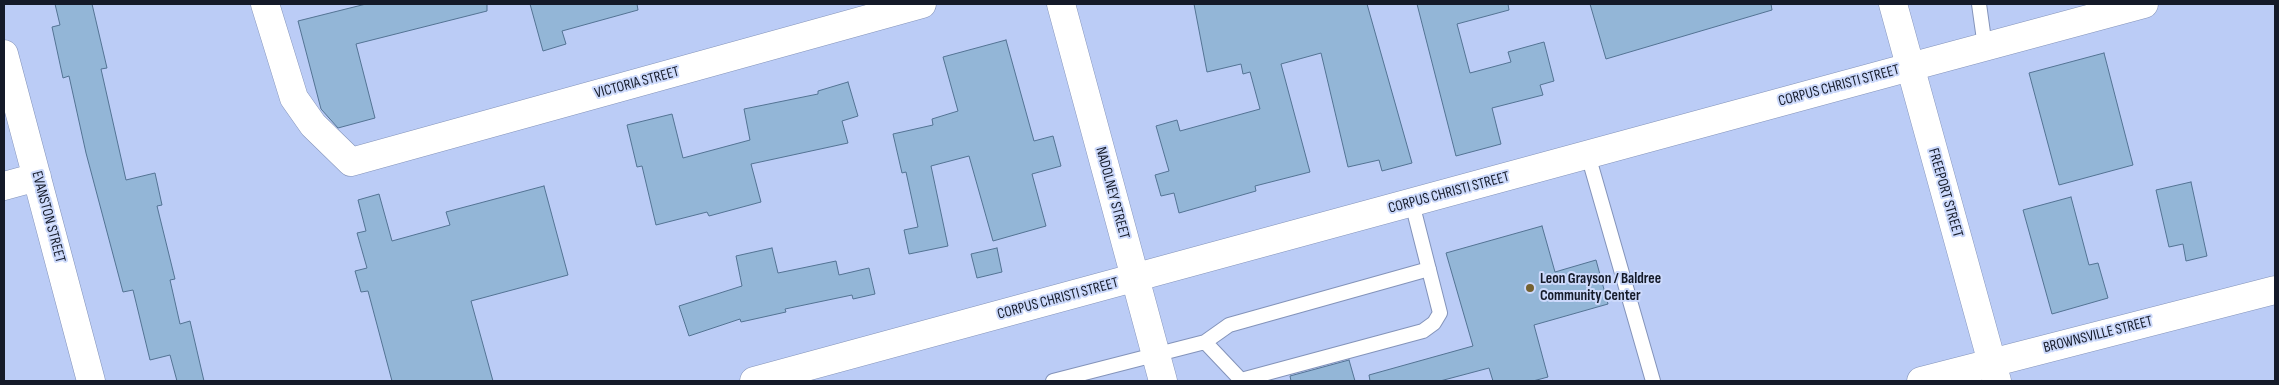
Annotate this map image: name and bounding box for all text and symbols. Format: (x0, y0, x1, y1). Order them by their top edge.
street label: CORPUS CHRISTI STREET (1777, 61, 1901, 111)
street label: VICTORIA STREET (593, 63, 681, 103)
street label: NADOLNEY STREET (1091, 145, 1133, 241)
street label: FREEPORT STREET (1924, 146, 1966, 240)
street label: CORPUS CHRISTI STREET (1387, 168, 1511, 218)
street label: EVANSTON STREET (27, 169, 69, 265)
place label: Leon Grayson / Baldree Community Center (1540, 270, 1661, 305)
street label: CORPUS CHRISTI STREET (996, 274, 1120, 324)
marker: Leon Grayson / Baldree Community Center (1524, 282, 1536, 294)
street label: BROWNSVILLE STREET (2042, 313, 2154, 357)

